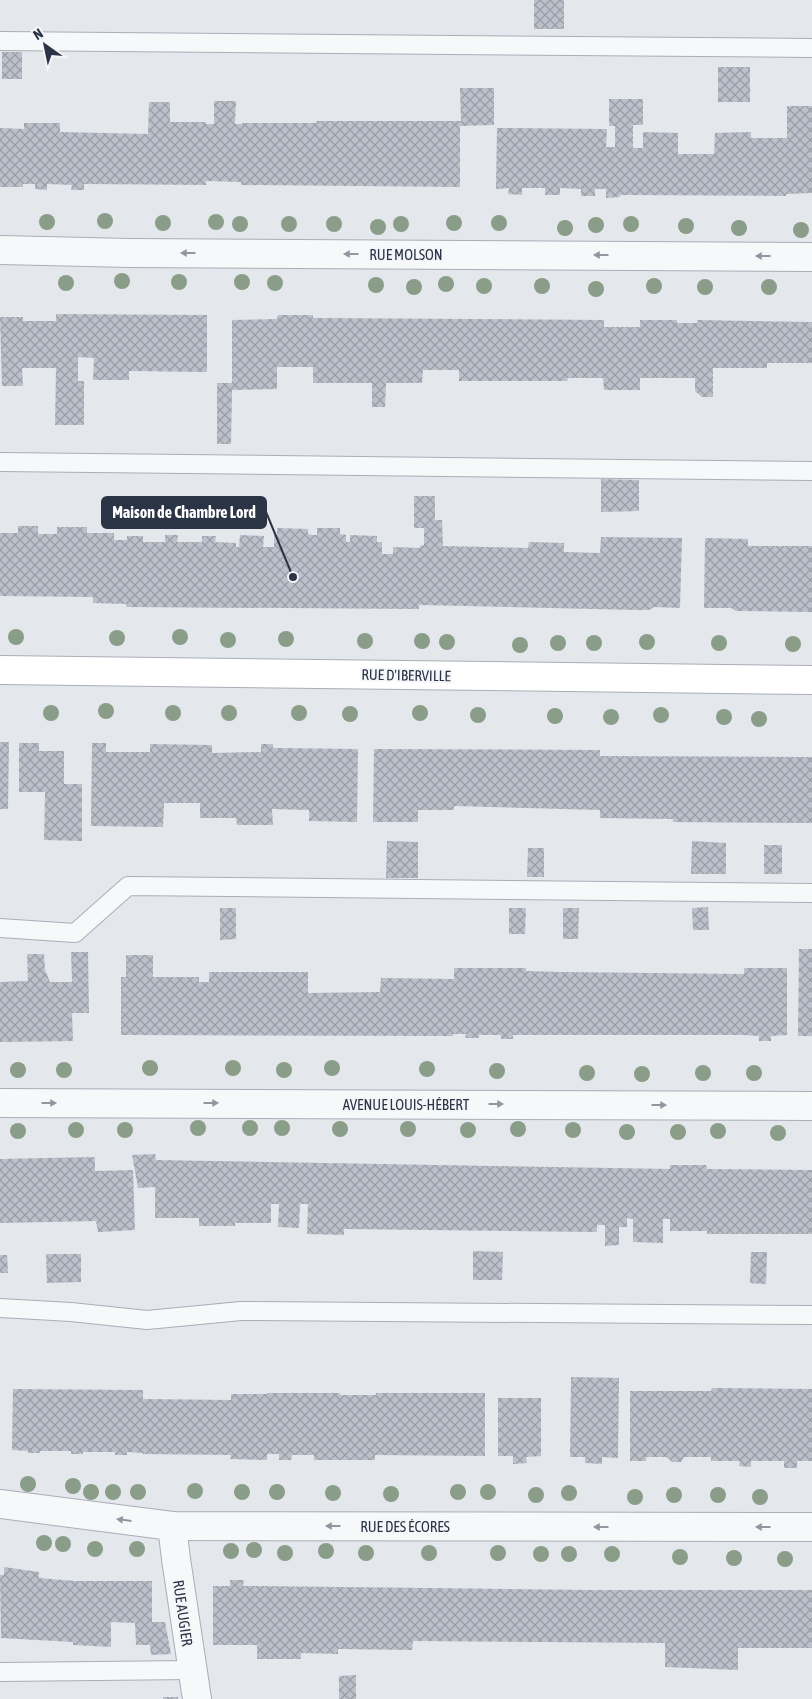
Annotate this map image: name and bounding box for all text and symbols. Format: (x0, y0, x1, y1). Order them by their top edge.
north arrow (20, 20, 70, 70)
text: N (30, 25, 46, 43)
street label: RUE MOLSON (369, 246, 443, 263)
one-way arrow (180, 249, 196, 257)
one-way arrow (343, 250, 359, 258)
one-way arrow (593, 251, 609, 259)
one-way arrow (755, 252, 771, 260)
callout: Maison de Chambre Lord (102, 497, 266, 528)
text: Maison de Chambre Lord (112, 503, 256, 521)
street label: RUE D'IBERVILLE (361, 666, 451, 684)
street label: AVENUE LOUIS-HÉBERT (343, 1096, 470, 1113)
one-way arrow (41, 1099, 57, 1107)
one-way arrow (203, 1099, 219, 1107)
one-way arrow (488, 1100, 504, 1108)
one-way arrow (651, 1101, 667, 1109)
one-way arrow (116, 1516, 132, 1524)
street label: RUE DES ÉCORES (360, 1518, 450, 1535)
one-way arrow (325, 1522, 341, 1530)
one-way arrow (593, 1522, 609, 1530)
one-way arrow (755, 1523, 771, 1531)
street label: RUE AUGIER (170, 1579, 196, 1648)

